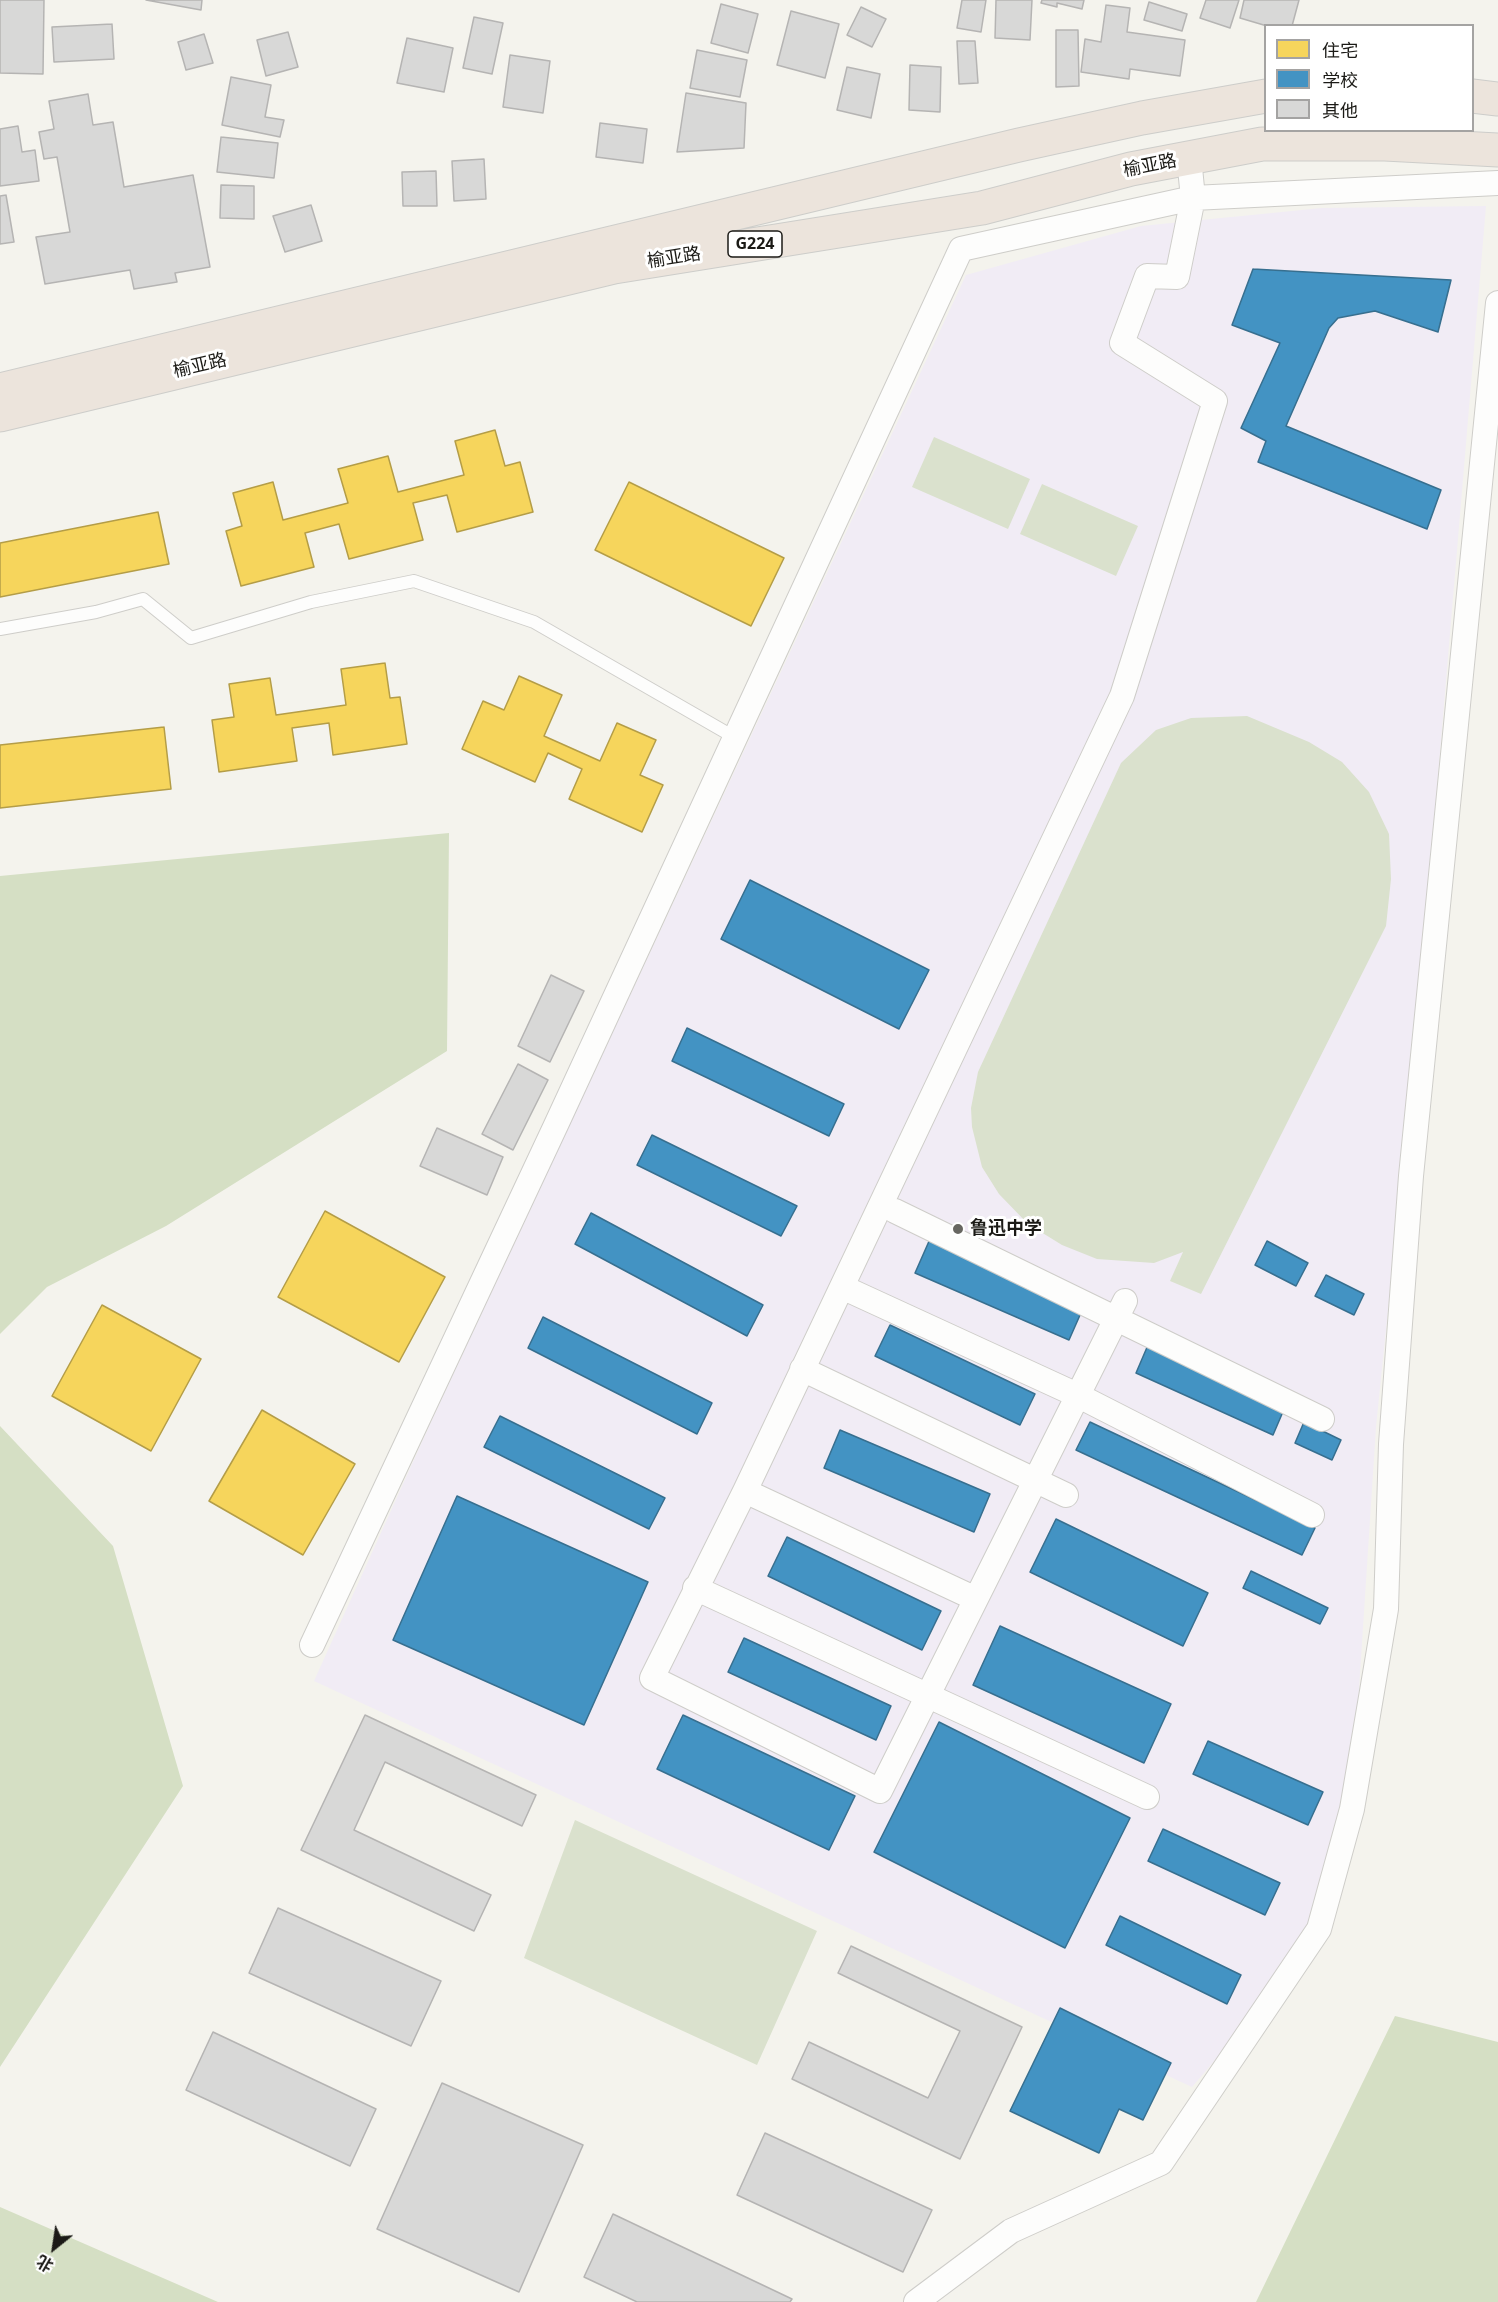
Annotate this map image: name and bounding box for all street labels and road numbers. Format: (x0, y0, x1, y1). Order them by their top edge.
street label: 榆亚路 (1121, 150, 1179, 182)
road number: G224 (728, 231, 782, 257)
street label: 榆亚路 (646, 243, 702, 273)
street label: 榆亚路 (171, 349, 229, 383)

